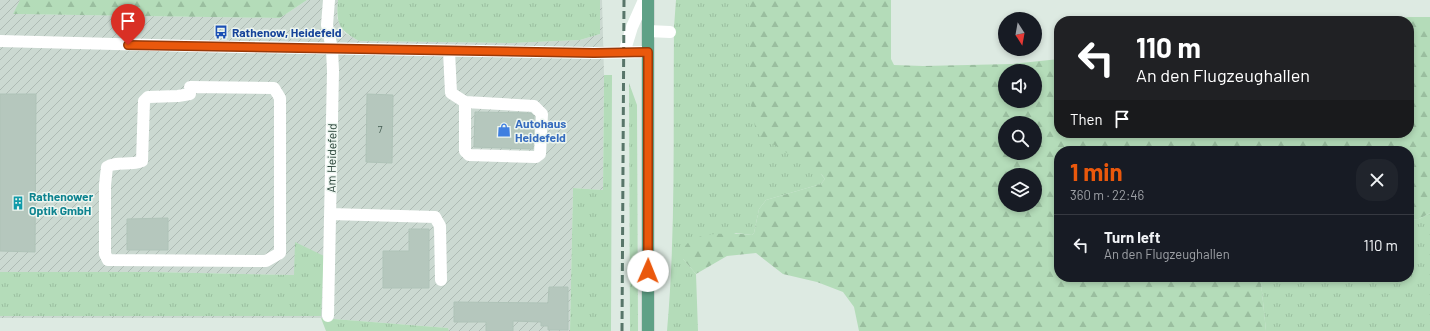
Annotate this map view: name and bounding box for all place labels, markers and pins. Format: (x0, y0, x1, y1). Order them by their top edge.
pin (111, 4, 145, 45)
bus stop icon: Rathenow, Heidefeld (213, 24, 229, 40)
place label: Rathenow, Heidefeld (232, 25, 342, 39)
place label: Autohaus Heidefeld (515, 116, 566, 144)
shop icon: Autohaus Heidefeld (496, 122, 512, 138)
place label: Rathenower Optik GmbH (29, 189, 94, 217)
building icon: Rathenower Optik GmbH (10, 195, 26, 211)

